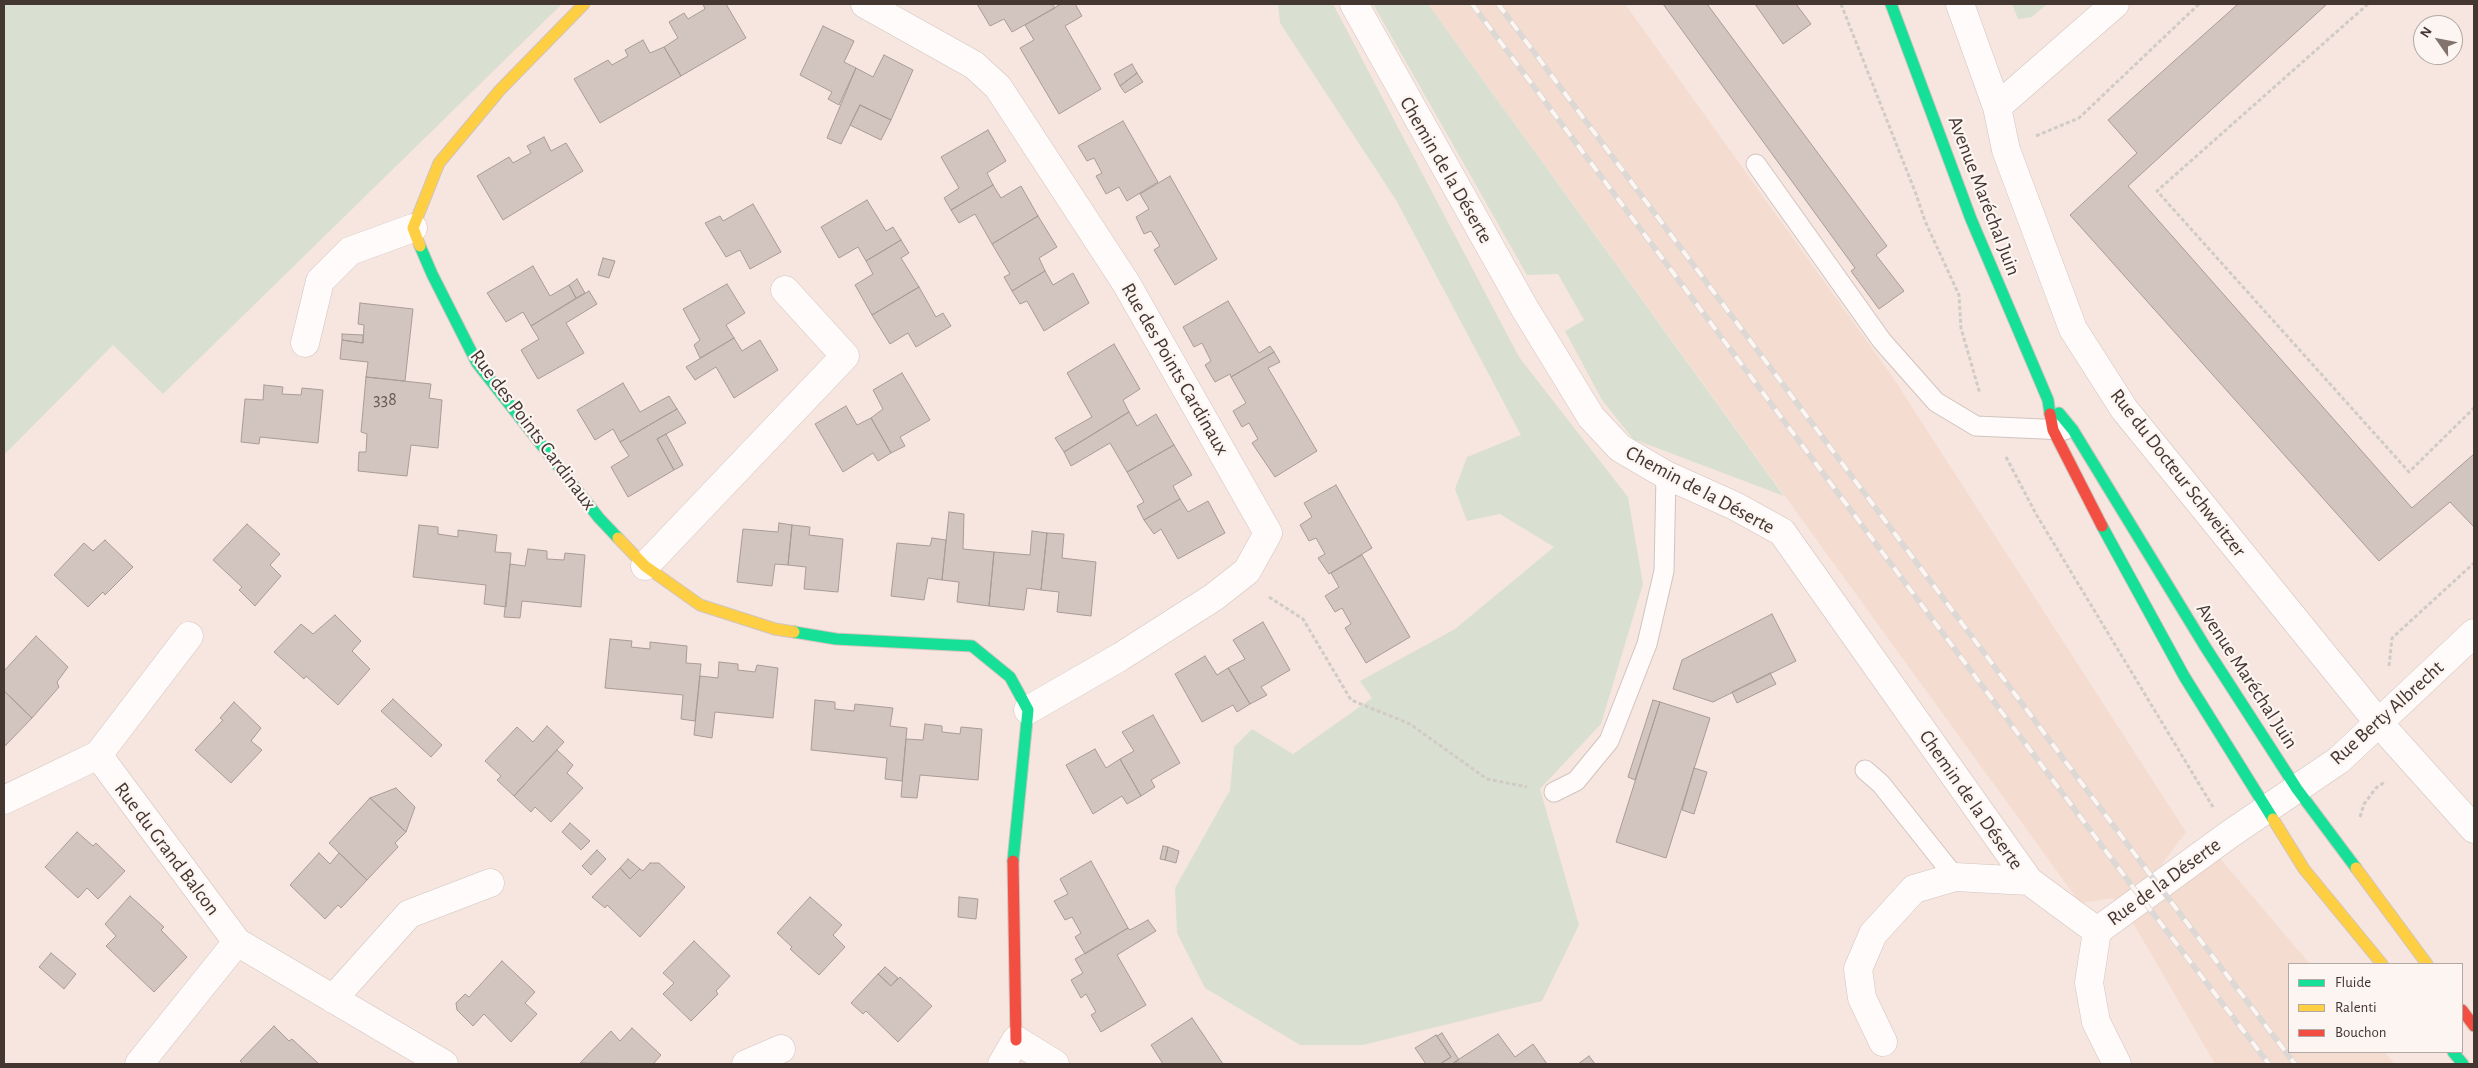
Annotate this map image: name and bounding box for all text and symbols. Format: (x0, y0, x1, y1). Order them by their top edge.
north arrow (2413, 15, 2463, 65)
text: N (2418, 24, 2435, 40)
street label: Chemin de la Déserte (1394, 92, 1498, 248)
street label: Avenue Maréchal Juin (1943, 113, 2025, 279)
street label: Rue des Points Cardinaux (1116, 279, 1234, 459)
street label: Rue des Points Cardinaux (465, 345, 601, 515)
street label: Rue du Docteur Schweitzer (2105, 384, 2251, 562)
house number: 338 (373, 389, 397, 411)
street label: Chemin de la Déserte (1621, 441, 1779, 539)
street label: Avenue Maréchal Juin (2191, 599, 2303, 753)
street label: Rue Berty Albrecht (2325, 656, 2449, 770)
street label: Chemin de la Déserte (1914, 725, 2028, 875)
street label: Rue du Grand Balcon (109, 778, 225, 920)
street label: Rue de la Déserte (2103, 833, 2225, 931)
legend (2288, 963, 2463, 1053)
text: Fluide (2335, 975, 2371, 990)
text: Ralenti (2335, 1000, 2377, 1015)
text: Bouchon (2335, 1025, 2386, 1040)

